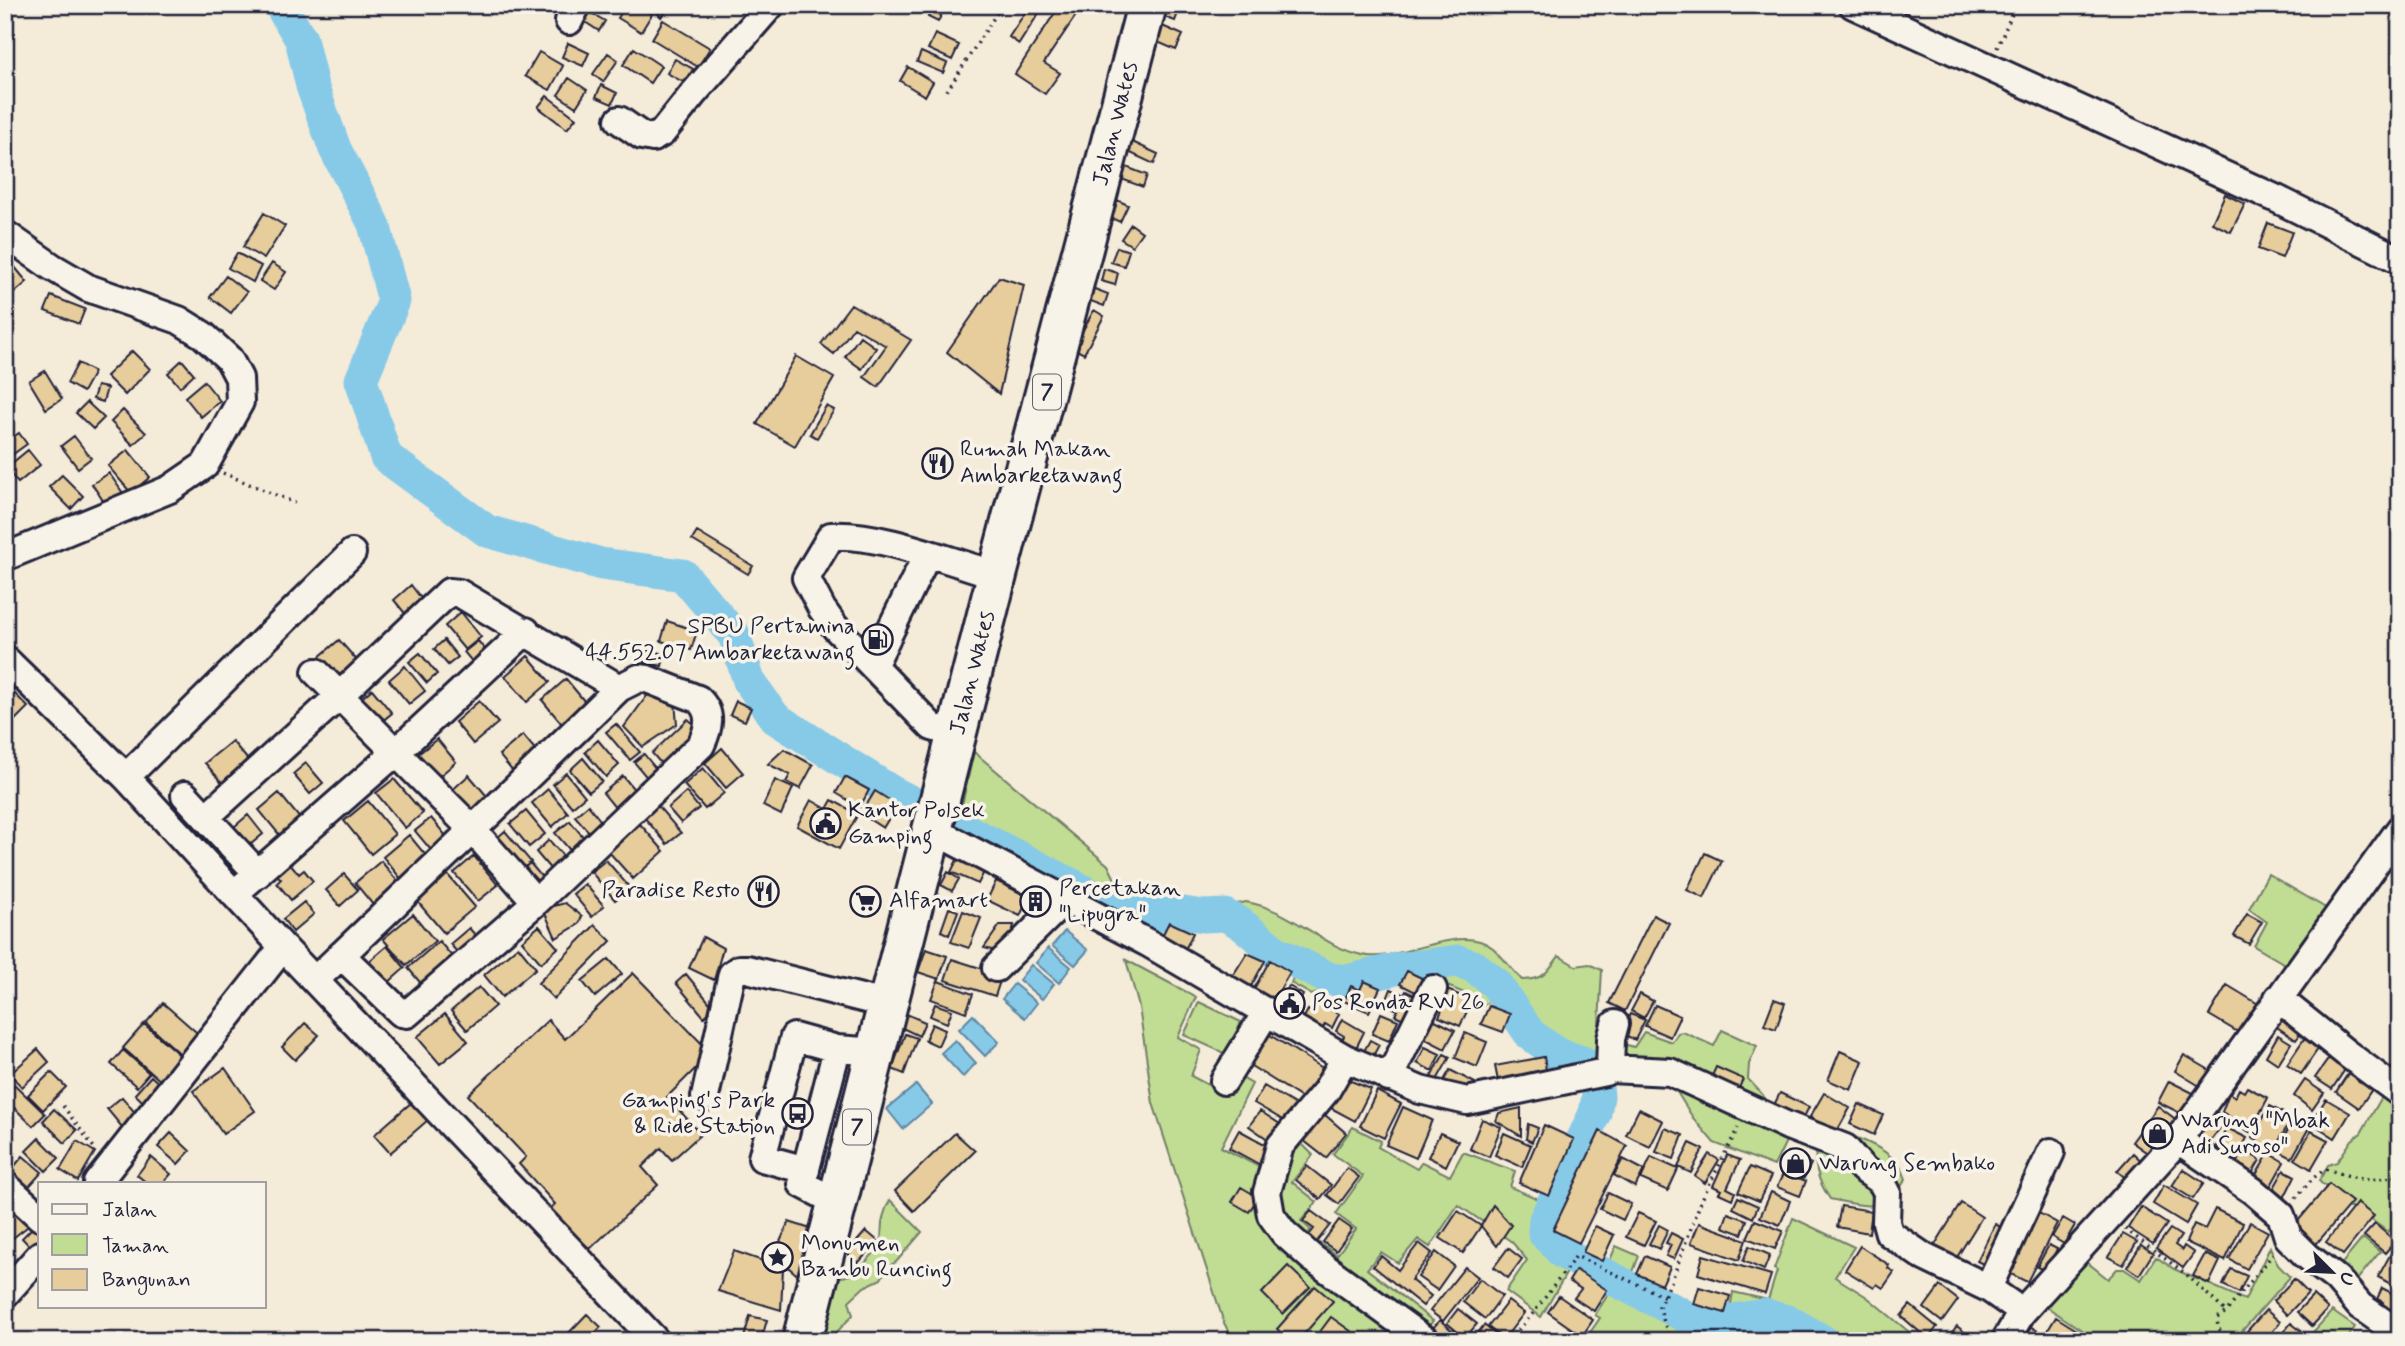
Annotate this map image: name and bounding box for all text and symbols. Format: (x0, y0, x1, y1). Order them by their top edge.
street label: Jalan Wates (1086, 59, 1146, 189)
road number: 7 (1033, 374, 1061, 410)
place label: Rumah Makan Ambarketawang (960, 435, 1123, 493)
restaurant icon: Rumah Makan Ambarketawang (920, 446, 954, 480)
street label: Jalan Wates (943, 608, 1003, 738)
place label: SPBU Pertamina 44.552.07 Ambarketawang (585, 612, 855, 670)
fuel station icon: SPBU Pertamina 44.552.07 Ambarketawang (861, 623, 895, 657)
place label: Kantor Polsek Gamping (848, 796, 985, 854)
public building icon: Kantor Polsek Gamping (808, 807, 842, 841)
restaurant icon: Paradise Resto (746, 874, 780, 908)
place label: Percetakan "Lipugra" (1059, 874, 1181, 932)
place label: Paradise Resto (602, 876, 740, 906)
supermarket icon: Alfamart (849, 884, 883, 918)
building icon: Percetakan "Lipugra" (1019, 885, 1053, 919)
place label: Alfamart (889, 886, 988, 916)
public building icon: Pos Ronda RW 26 (1272, 986, 1306, 1020)
place label: Pos Ronda RW 26 (1312, 988, 1485, 1018)
place label: Gamping's Park & Ride Station (621, 1086, 775, 1142)
bus stop icon: Gamping's Park & Ride Station (781, 1097, 815, 1131)
place label: Warung "Mbak Adi Suroso" (2181, 1106, 2330, 1162)
road number: 7 (843, 1110, 871, 1144)
shop icon: Warung "Mbak Adi Suroso" (2141, 1117, 2175, 1151)
shop icon: Warung Sembako (1779, 1147, 1813, 1181)
place label: Warung Sembako (1819, 1149, 1995, 1179)
legend (38, 1182, 266, 1308)
text: Jalan (102, 1196, 157, 1224)
place label: Monumen Bambu Runcing (801, 1229, 952, 1287)
text: Taman (102, 1232, 169, 1260)
north arrow (2296, 1238, 2366, 1308)
place icon: Monumen Bambu Runcing (761, 1240, 795, 1274)
text: Bangunan (102, 1266, 191, 1295)
text: U (2332, 1268, 2360, 1289)

